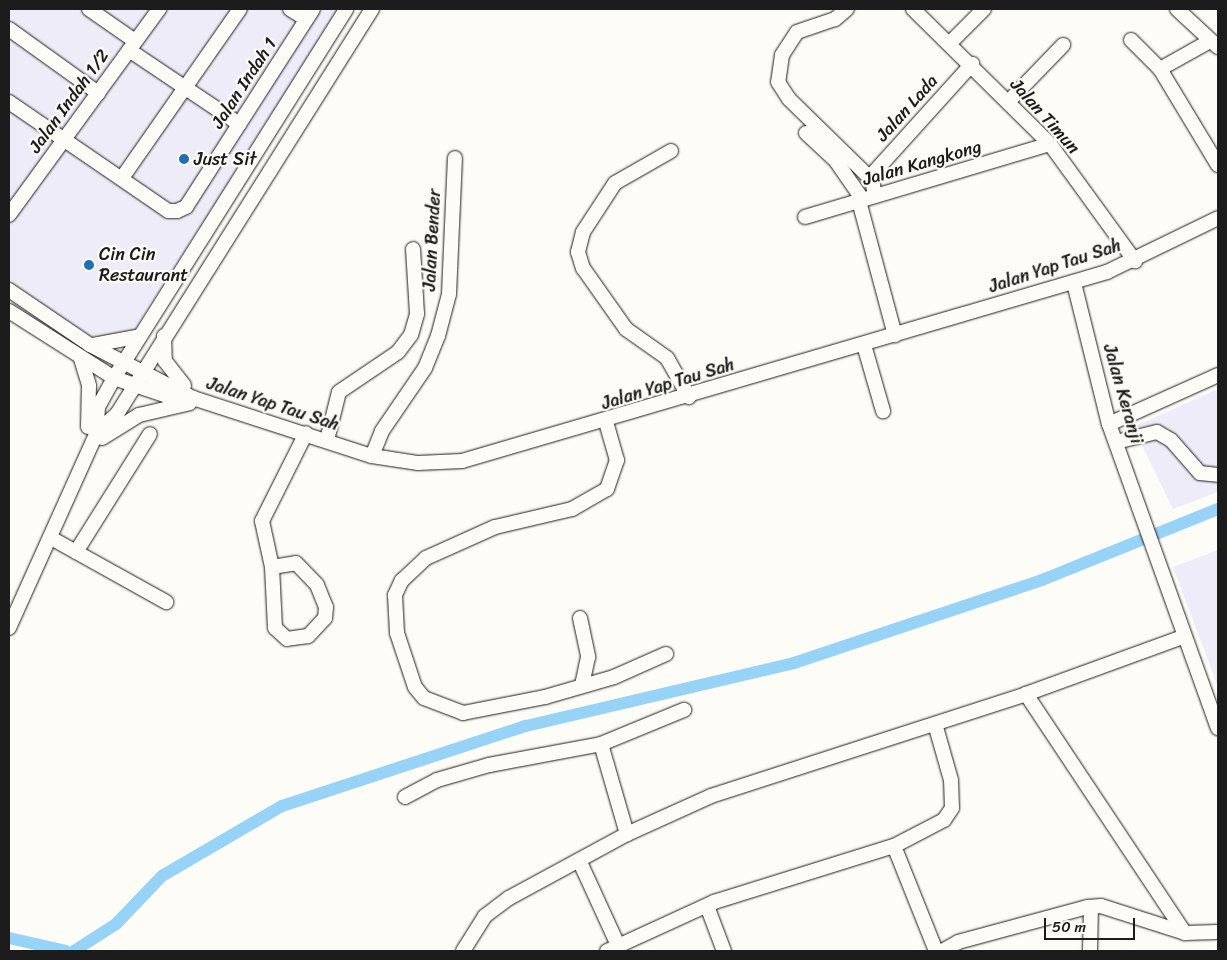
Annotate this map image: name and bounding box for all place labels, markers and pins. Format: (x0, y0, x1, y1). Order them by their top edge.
place label: Just Sit (194, 148, 257, 170)
marker: Just Sit (178, 153, 190, 165)
place label: Cin Cin Restaurant (99, 244, 188, 286)
marker: Cin Cin Restaurant (83, 259, 95, 271)

